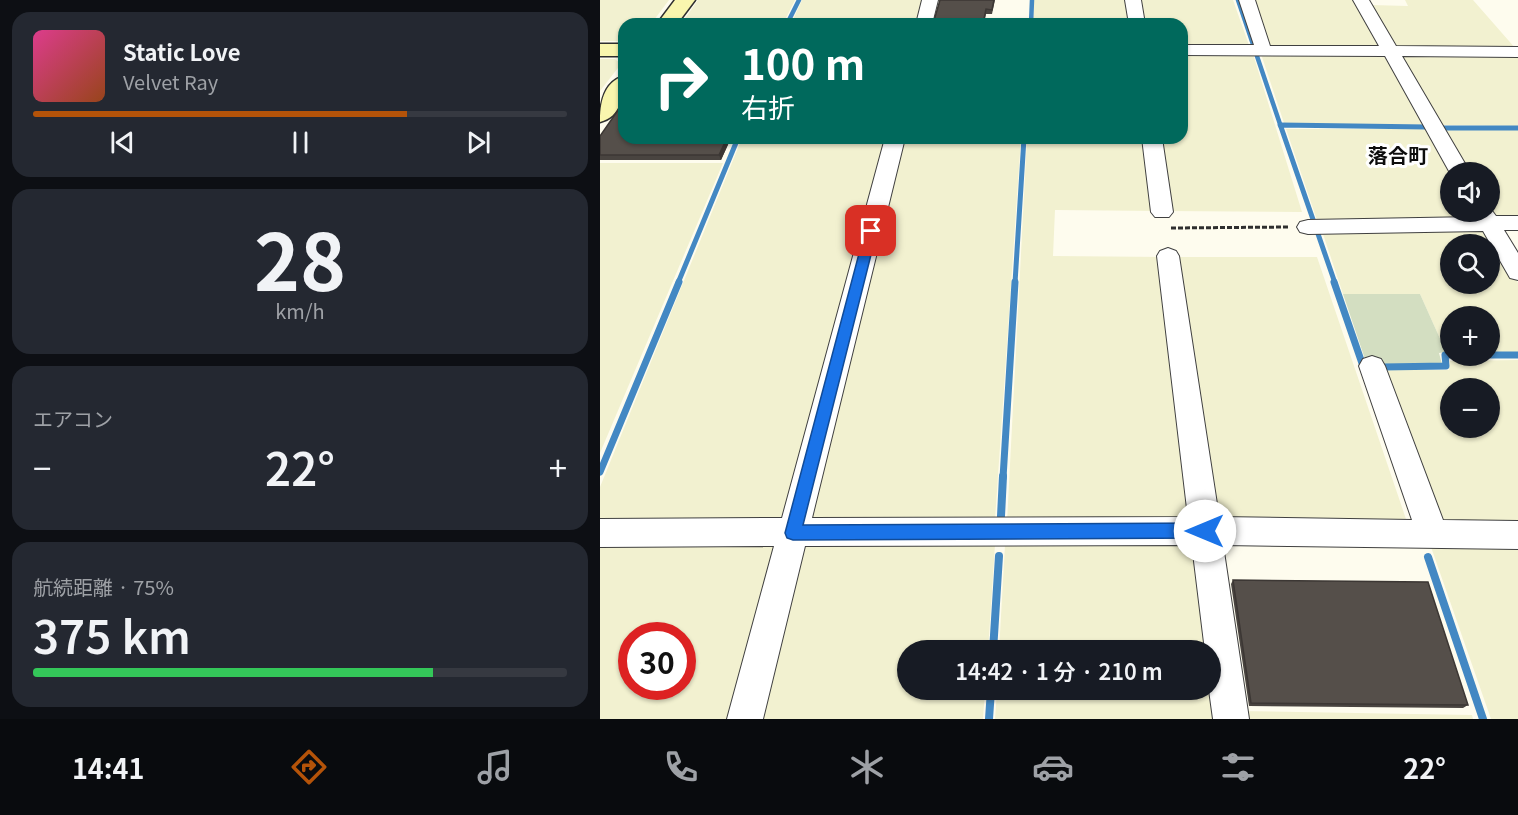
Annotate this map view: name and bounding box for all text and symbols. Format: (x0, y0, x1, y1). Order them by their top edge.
text: 100 m (741, 31, 865, 92)
text: Static Love (123, 35, 240, 67)
icon: right (642, 42, 720, 120)
text: Velvet Ray (123, 67, 218, 96)
text: 右折 (741, 87, 795, 126)
icon: previous (106, 126, 139, 159)
icon: pause (284, 126, 317, 159)
icon: next (462, 126, 495, 159)
district label: 落合町 (1368, 140, 1428, 169)
map controls (1440, 162, 1500, 438)
button: sound (1440, 162, 1500, 222)
text: 28 (254, 201, 346, 313)
pin (845, 205, 896, 256)
icon: arrive (854, 214, 887, 247)
button: search (1440, 234, 1500, 294)
text: km/h (275, 296, 325, 325)
button: + (1440, 306, 1500, 366)
button: − (1440, 378, 1500, 438)
text: エアコン (33, 404, 113, 433)
text: 22° (265, 434, 335, 499)
text: − (33, 443, 51, 491)
text: + (549, 443, 567, 491)
position arrow (1173, 499, 1237, 563)
text: 航続距離 · 75% (33, 572, 174, 601)
text: 375 km (33, 602, 191, 667)
speed limit sign: 30 (618, 622, 696, 700)
text: 14:42 · 1 分 · 210 m (955, 654, 1163, 686)
icon: directions (288, 746, 330, 788)
icon: music (474, 746, 516, 788)
icon: phone (660, 746, 702, 788)
icon: climate (846, 746, 888, 788)
icon: car (1032, 746, 1074, 788)
icon: filters (1217, 746, 1259, 788)
text: 14:41 (72, 748, 144, 787)
text: 22° (1403, 748, 1446, 787)

